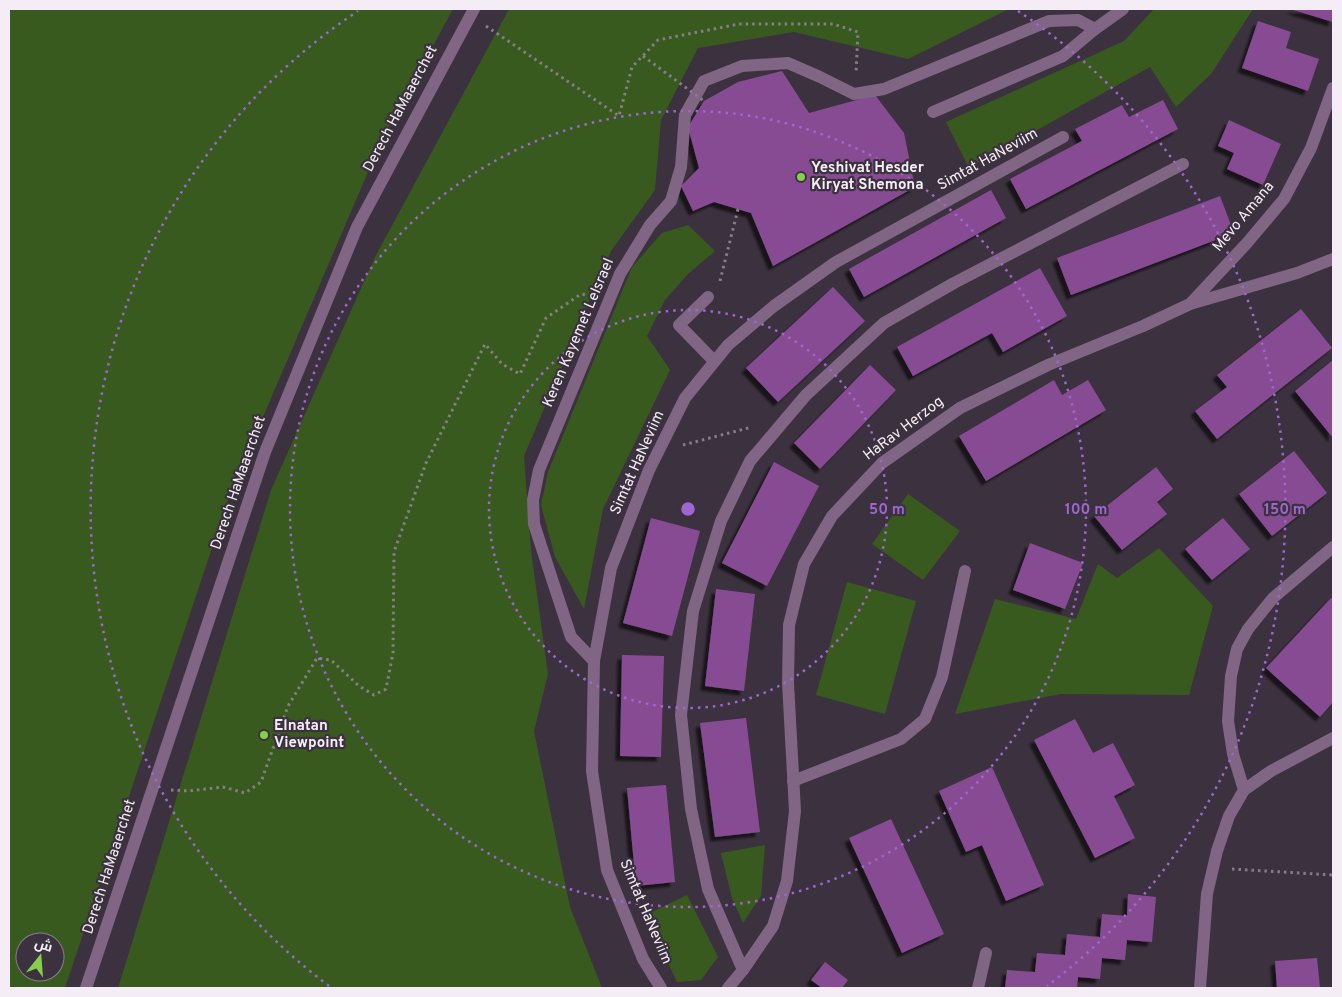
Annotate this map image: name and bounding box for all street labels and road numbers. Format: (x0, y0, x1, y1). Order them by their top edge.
street label: Derech HaMaaerchet (360, 42, 442, 176)
street label: Simtat HaNeviim (934, 125, 1042, 195)
street label: Mevo Amana (1209, 178, 1279, 256)
street label: Keren Kayemet LeIsrael (539, 256, 619, 410)
street label: HaRav Herzog (860, 393, 948, 465)
street label: Simtat HaNeviim (607, 408, 669, 518)
street label: Derech HaMaaerchet (207, 413, 271, 553)
street label: Derech HaMaaerchet (79, 797, 141, 937)
street label: Simtat HaNeviim (614, 857, 676, 967)

